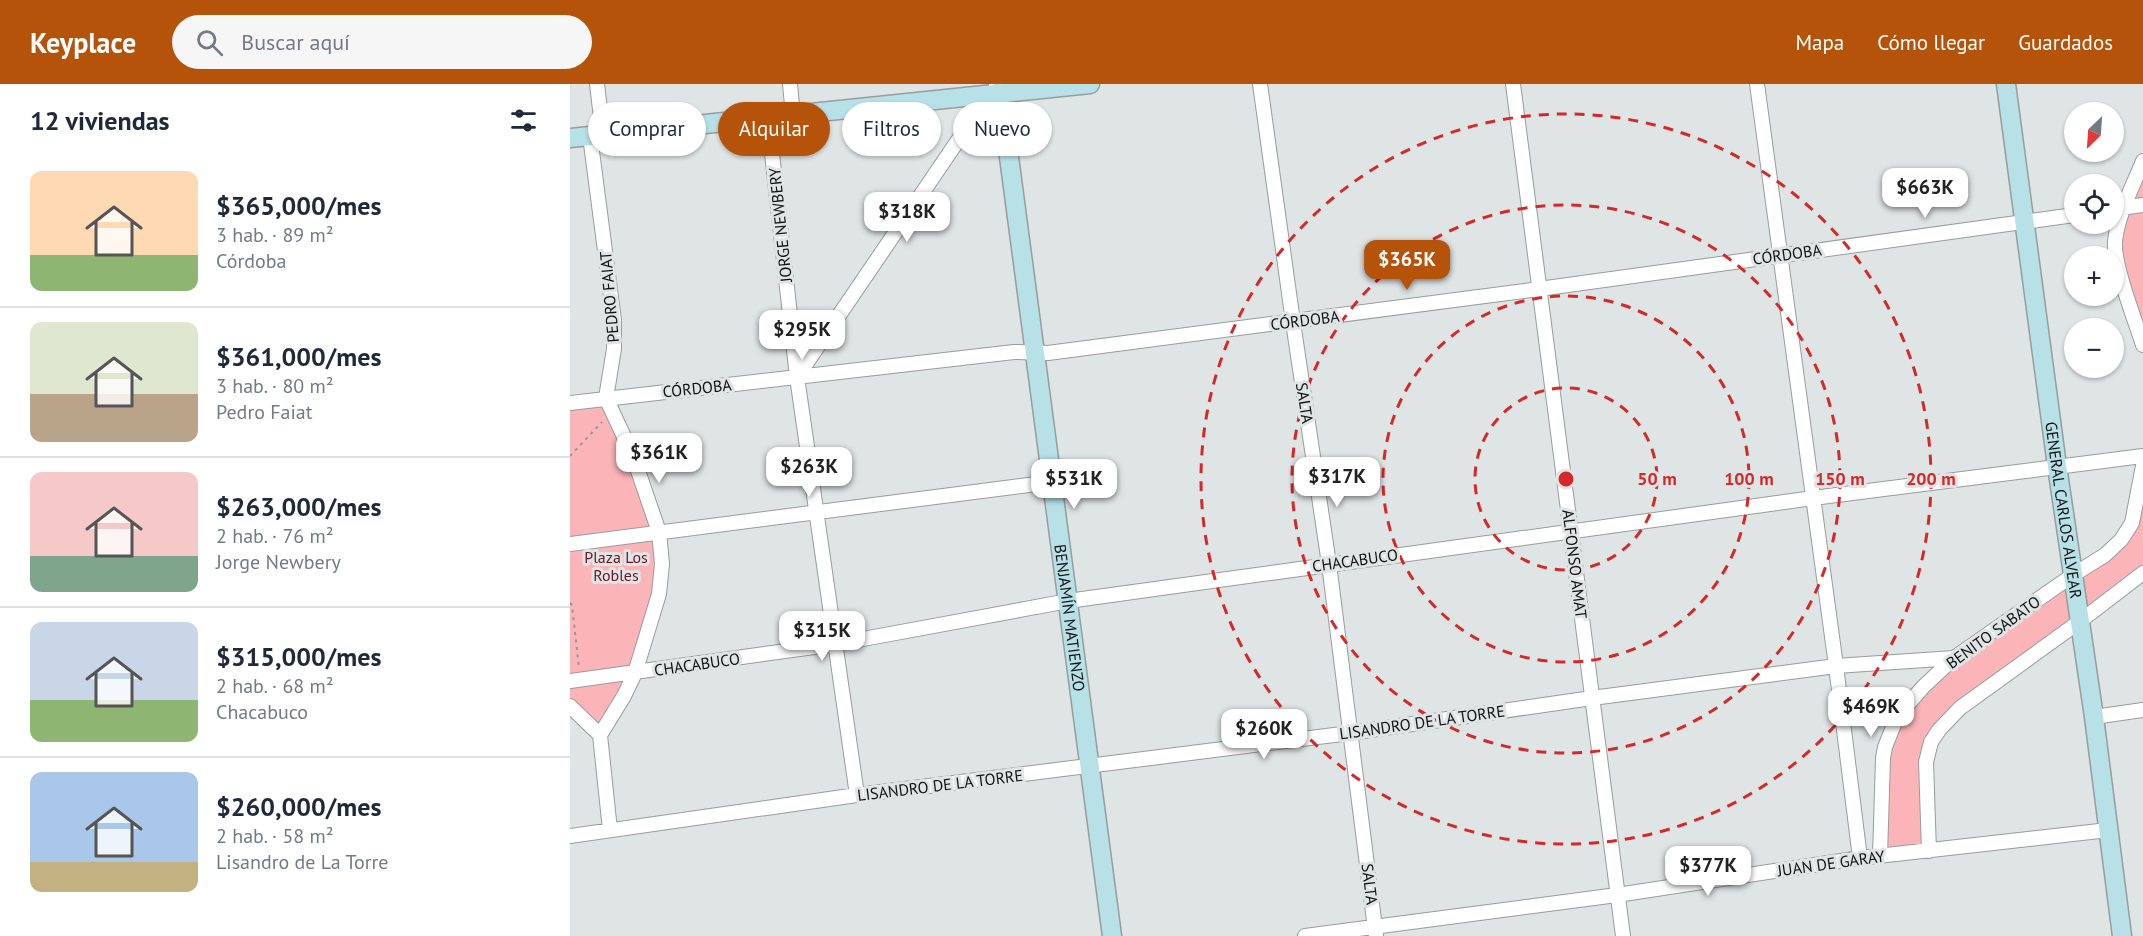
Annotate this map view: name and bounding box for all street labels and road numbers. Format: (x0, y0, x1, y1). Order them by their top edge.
street label: JORGE NEWBERY (764, 167, 796, 284)
street label: CÓRDOBA (1751, 239, 1823, 269)
street label: PEDRO FAIAT (595, 250, 623, 343)
street label: CÓRDOBA (1269, 306, 1341, 334)
street label: CÓRDOBA (661, 374, 733, 402)
street label: SALTA (1292, 381, 1318, 426)
street label: GENERAL CARLOS ALVEAR (2041, 420, 2086, 600)
street label: ALFONSO AMAT (1558, 508, 1592, 620)
street label: BENJAMÍN MATIENZO (1050, 543, 1090, 693)
street label: CHACABUCO (1311, 544, 1399, 576)
street label: BENITO SABATO (1942, 591, 2044, 673)
street label: CHACABUCO (653, 648, 741, 680)
street label: LISANDRO DE LA TORRE (1338, 700, 1506, 744)
street label: LISANDRO DE LA TORRE (856, 765, 1024, 805)
street label: JUAN DE GARAY (1775, 846, 1886, 881)
street label: SALTA (1358, 862, 1383, 906)

